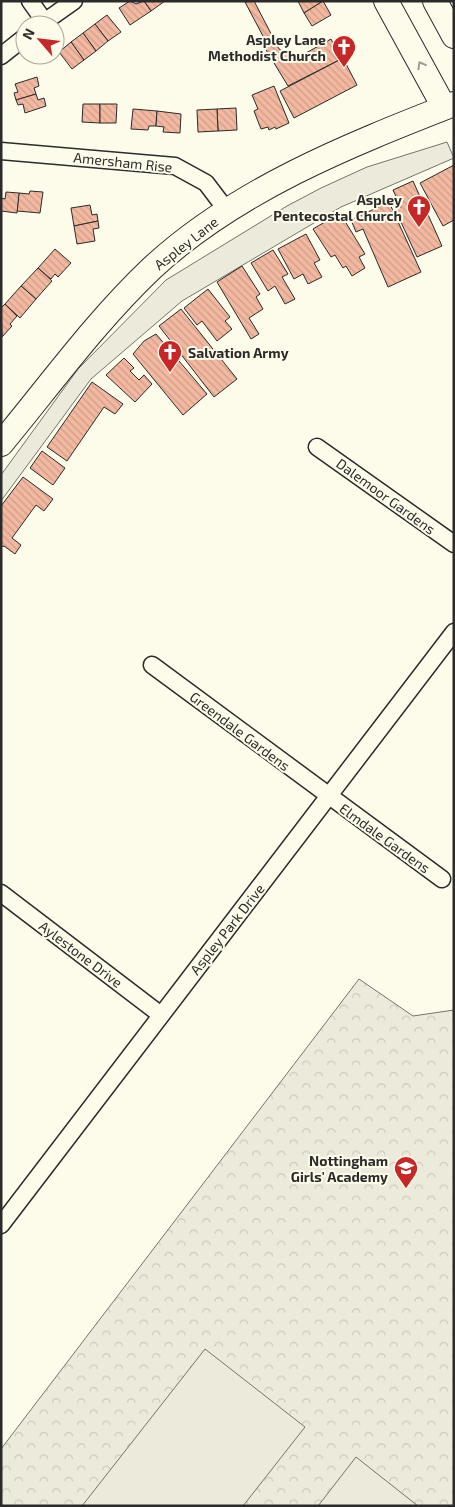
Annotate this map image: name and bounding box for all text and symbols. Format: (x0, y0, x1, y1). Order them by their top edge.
north arrow (15, 15, 65, 65)
text: N (18, 25, 38, 42)
place label: Aspley Lane Methodist Church (208, 31, 326, 64)
church icon: Aspley Lane Methodist Church (331, 34, 357, 68)
one-way arrow (417, 61, 427, 70)
street label: Amersham Rise (73, 148, 173, 176)
place label: Aspley Pentecostal Church (273, 191, 402, 224)
church icon: Aspley Pentecostal Church (406, 194, 432, 228)
street label: Aspley Lane (151, 213, 221, 273)
church icon: Salvation Army (157, 339, 183, 373)
place label: Salvation Army (188, 344, 289, 361)
street label: Dalemoor Gardens (333, 454, 439, 538)
street label: Greendale Gardens (187, 688, 293, 774)
street label: Elmdale Gardens (337, 800, 433, 876)
street label: Aspley Park Drive (186, 880, 268, 978)
street label: Aylestone Drive (36, 917, 126, 991)
place label: Nottingham Girls' Academy (291, 1152, 388, 1185)
school or university icon: Nottingham Girls' Academy (393, 1155, 419, 1189)

